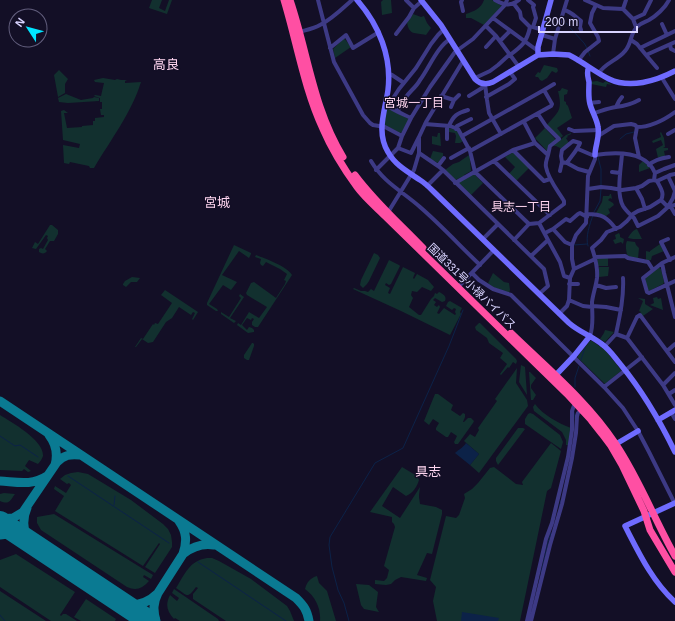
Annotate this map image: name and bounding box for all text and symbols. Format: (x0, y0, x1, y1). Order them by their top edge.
north arrow (8, 8, 48, 48)
scale bar (539, 8, 637, 34)
text: N (13, 15, 27, 29)
text: 200 m (545, 15, 578, 29)
district label: 高良 (153, 57, 179, 72)
district label: 宮城一丁目 (384, 96, 444, 110)
district label: 宮城 (204, 195, 230, 210)
district label: 具志一丁目 (491, 200, 551, 214)
street label: 国道331号小禄バイパス (426, 241, 518, 331)
district label: 具志 (415, 464, 441, 479)

